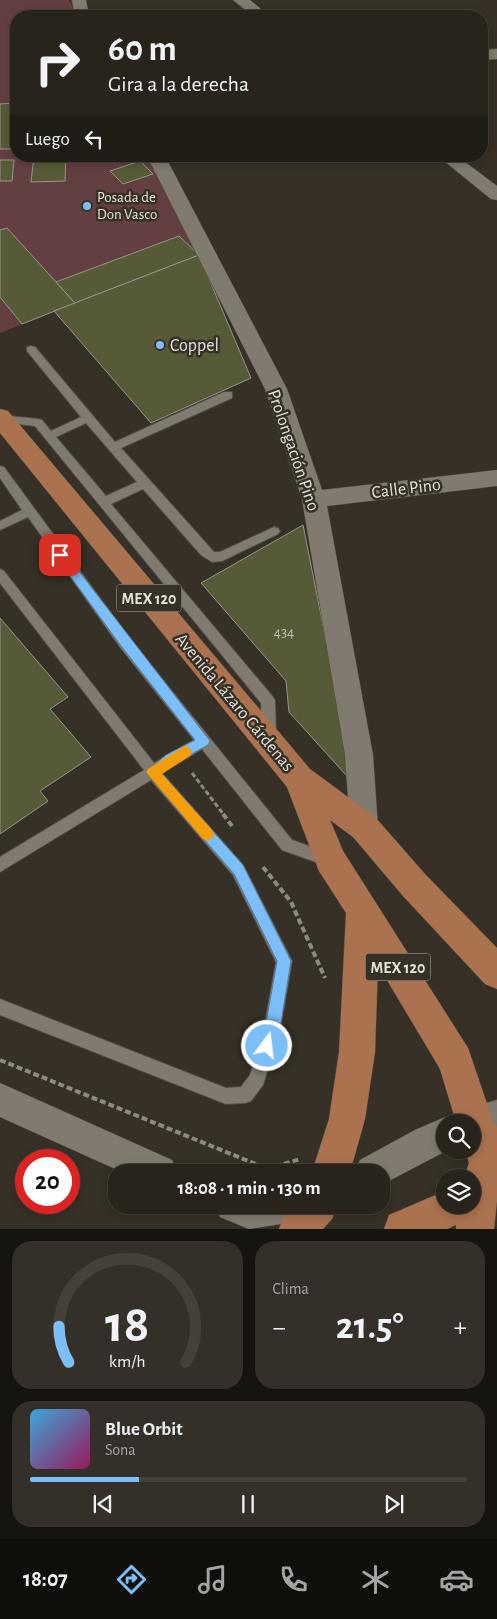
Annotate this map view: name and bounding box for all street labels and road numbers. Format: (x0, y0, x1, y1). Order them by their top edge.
street label: Prolongación Pino (264, 387, 322, 513)
street label: Calle Pino (370, 476, 442, 502)
road number: MEX 120 (116, 584, 182, 612)
street label: Avenida Lázaro Cárdenas (171, 630, 297, 775)
road number: MEX 120 (366, 954, 430, 980)

